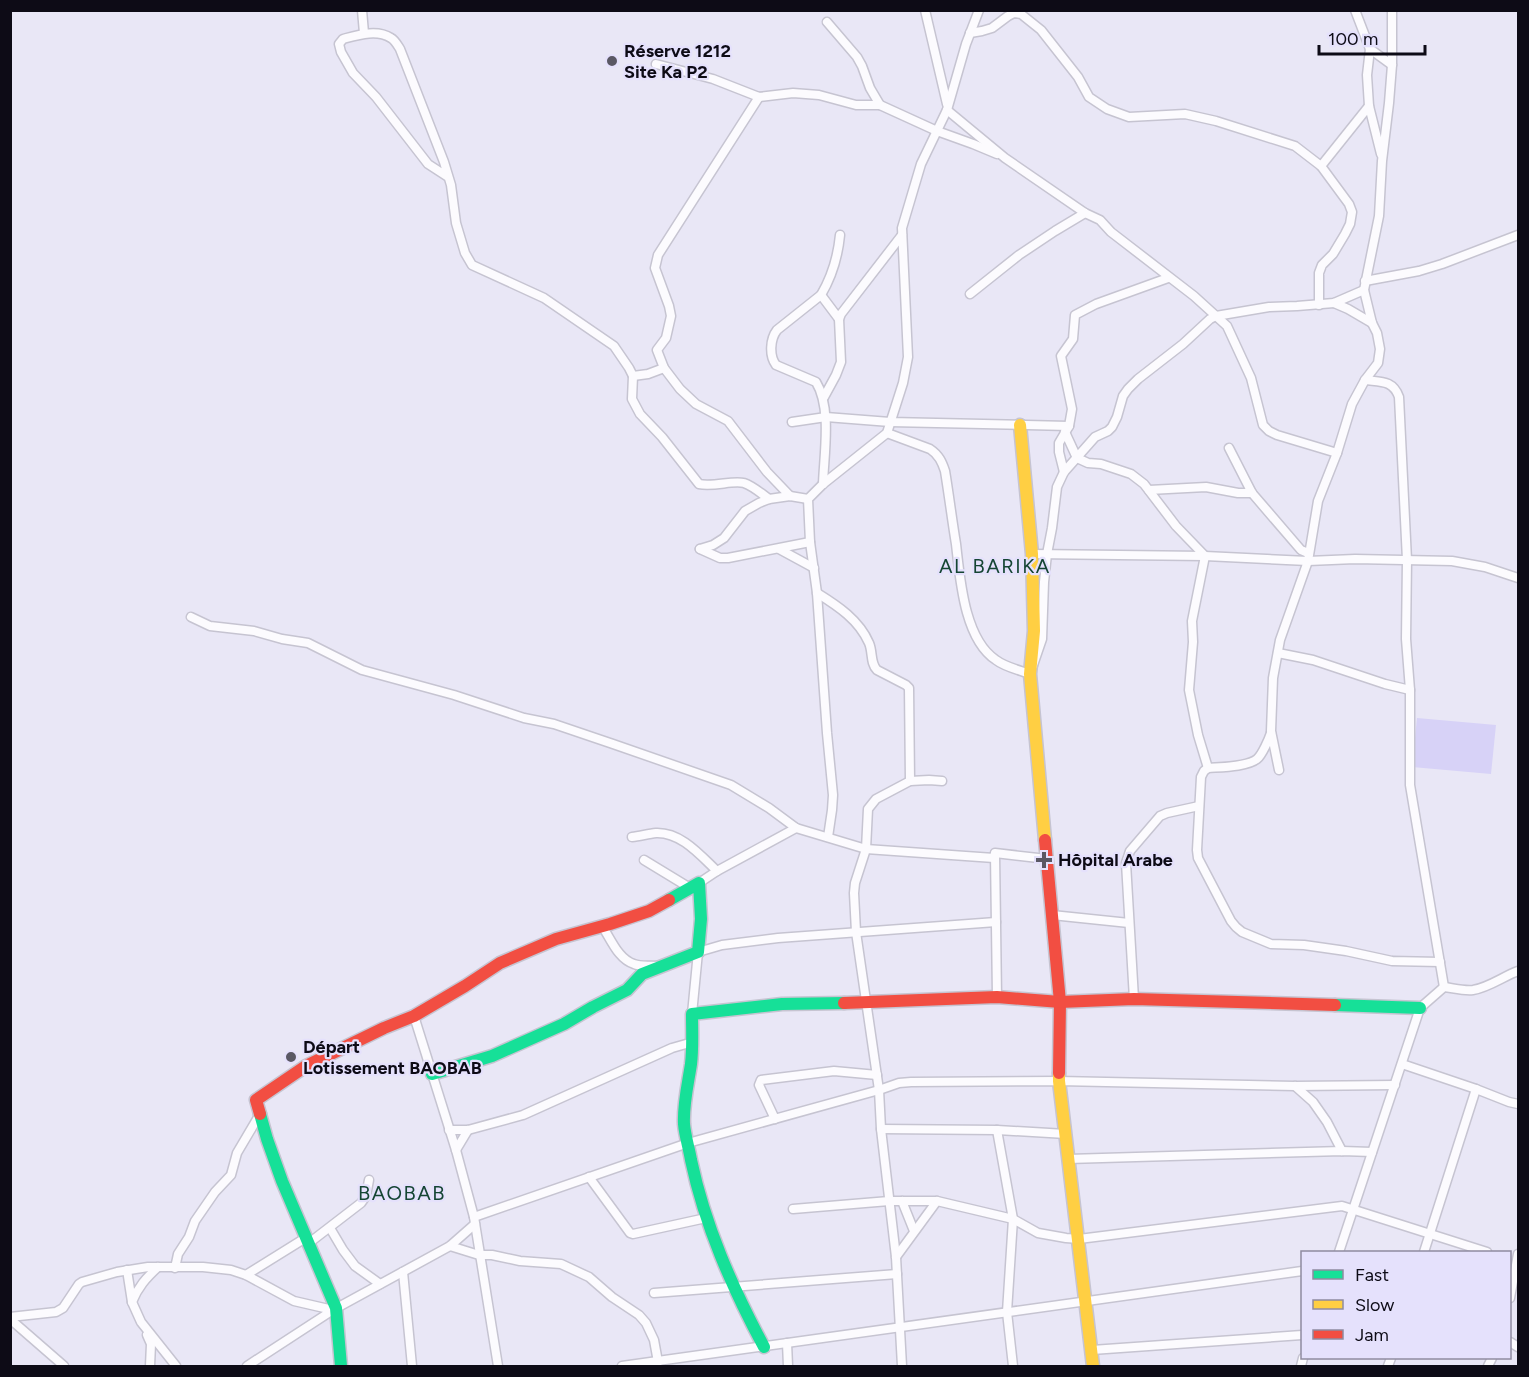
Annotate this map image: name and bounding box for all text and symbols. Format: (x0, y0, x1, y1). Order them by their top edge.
scale bar (1319, 18, 1426, 56)
text: 100 m (1328, 28, 1378, 50)
place label: Réserve 1212 Site Ka P2 (624, 40, 731, 83)
marker: Réserve 1212 Site Ka P2 (605, 54, 619, 68)
district label: AL BARIKA (939, 554, 1051, 578)
place label: Hôpital Arabe (1058, 849, 1173, 871)
marker: Hôpital Arabe (1035, 851, 1053, 869)
place label: Départ Lotissement BAOBAB (303, 1036, 482, 1079)
marker: Départ Lotissement BAOBAB (284, 1050, 298, 1064)
district label: BAOBAB (358, 1181, 446, 1205)
legend (1301, 1251, 1511, 1359)
text: Fast (1355, 1264, 1389, 1286)
text: Slow (1355, 1294, 1394, 1316)
text: Jam (1355, 1324, 1389, 1346)

